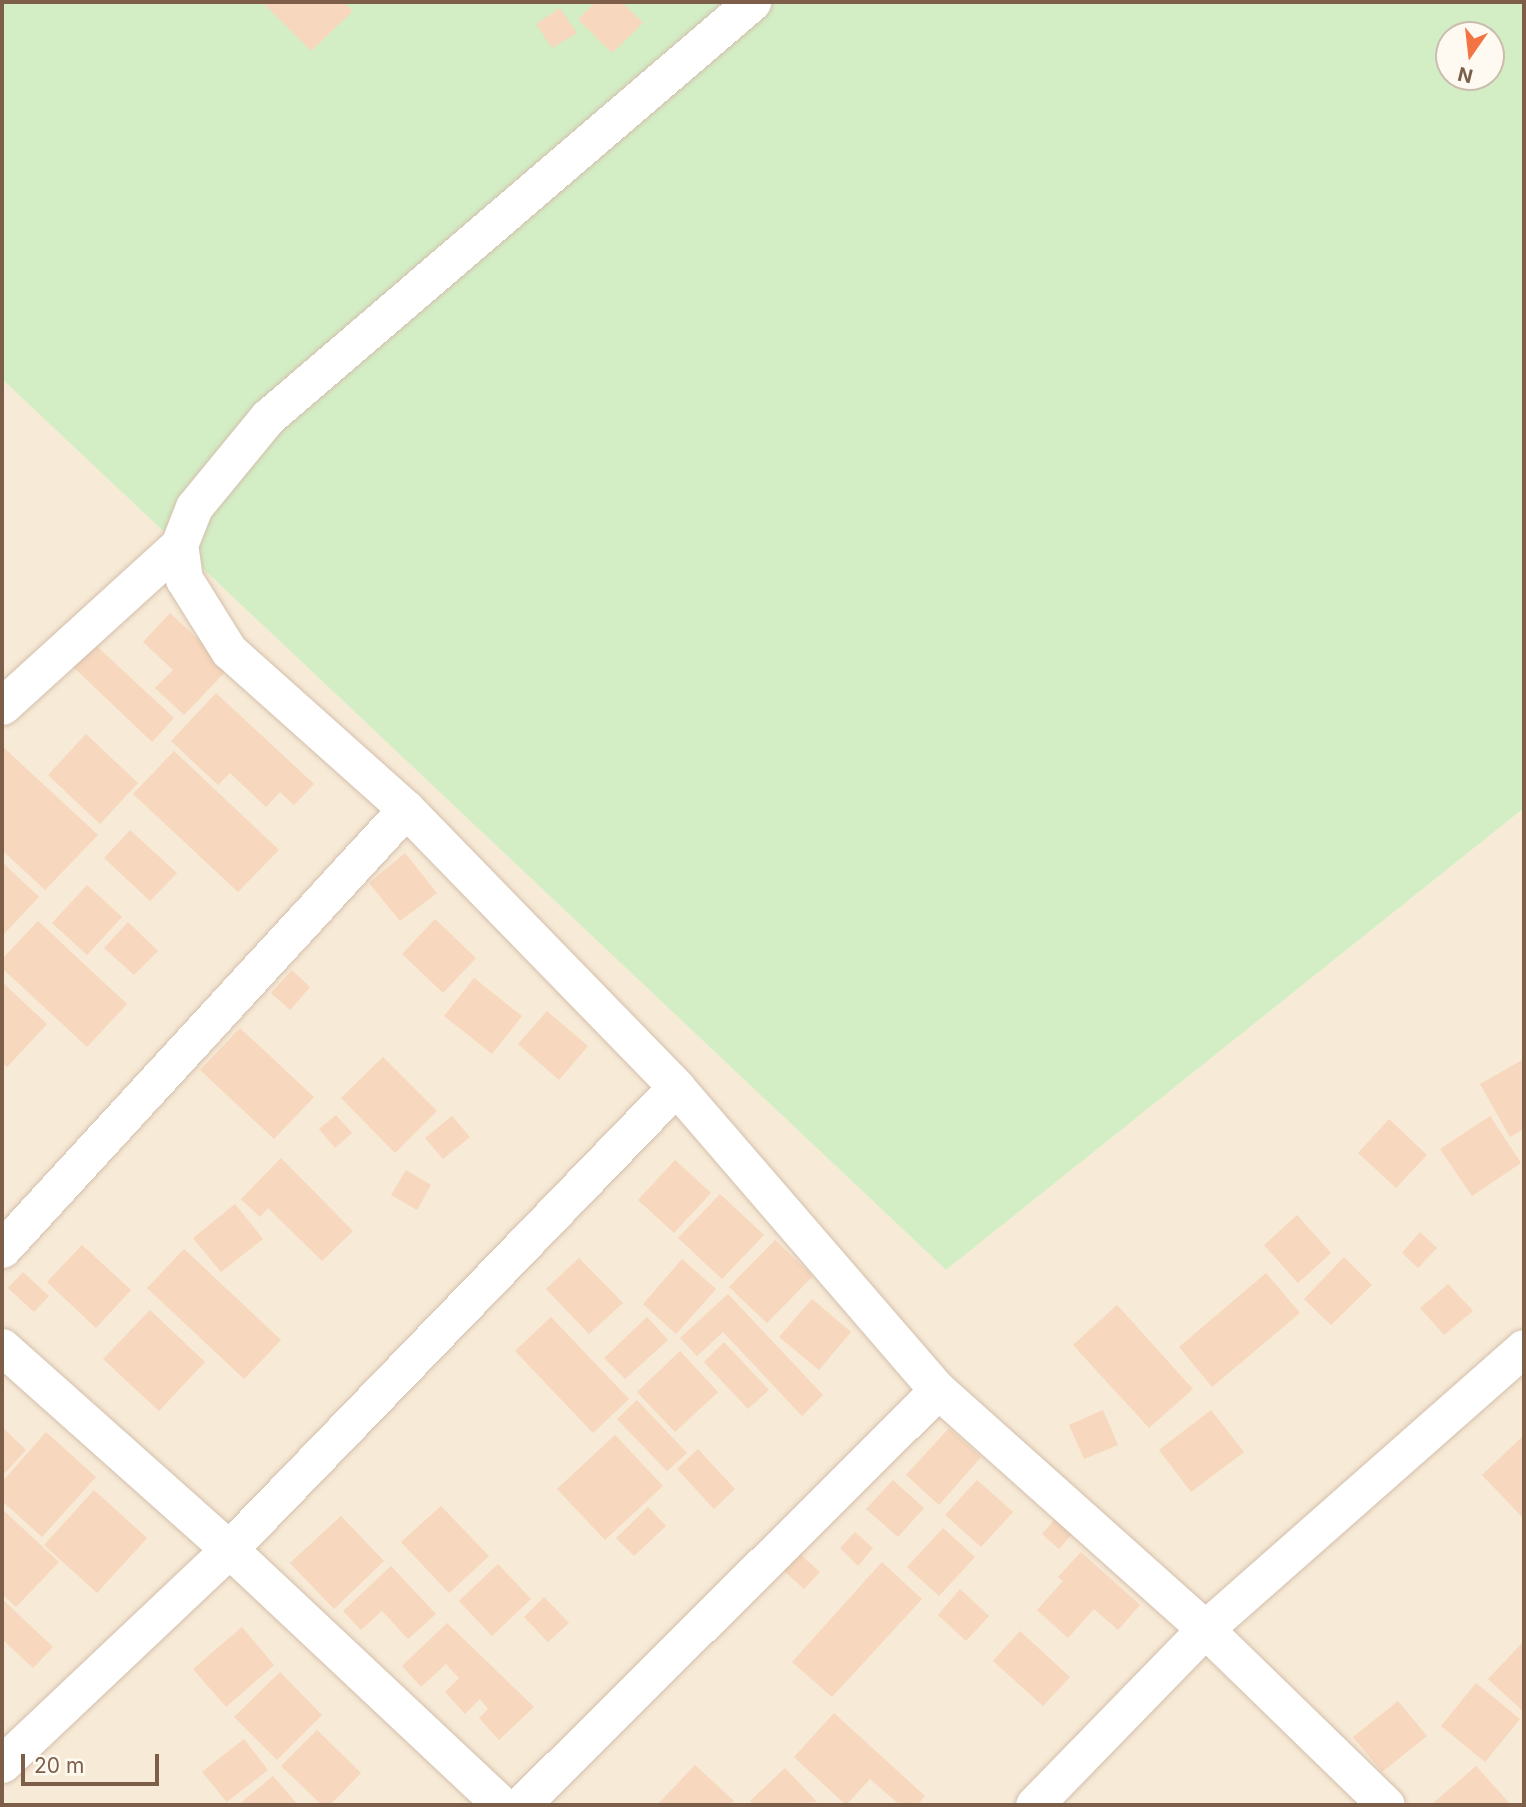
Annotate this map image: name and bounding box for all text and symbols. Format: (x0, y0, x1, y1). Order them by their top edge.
north arrow (1435, 21, 1505, 91)
text: N (1455, 62, 1475, 88)
scale bar (24, 1741, 163, 1785)
text: 20 m (34, 1753, 84, 1778)

